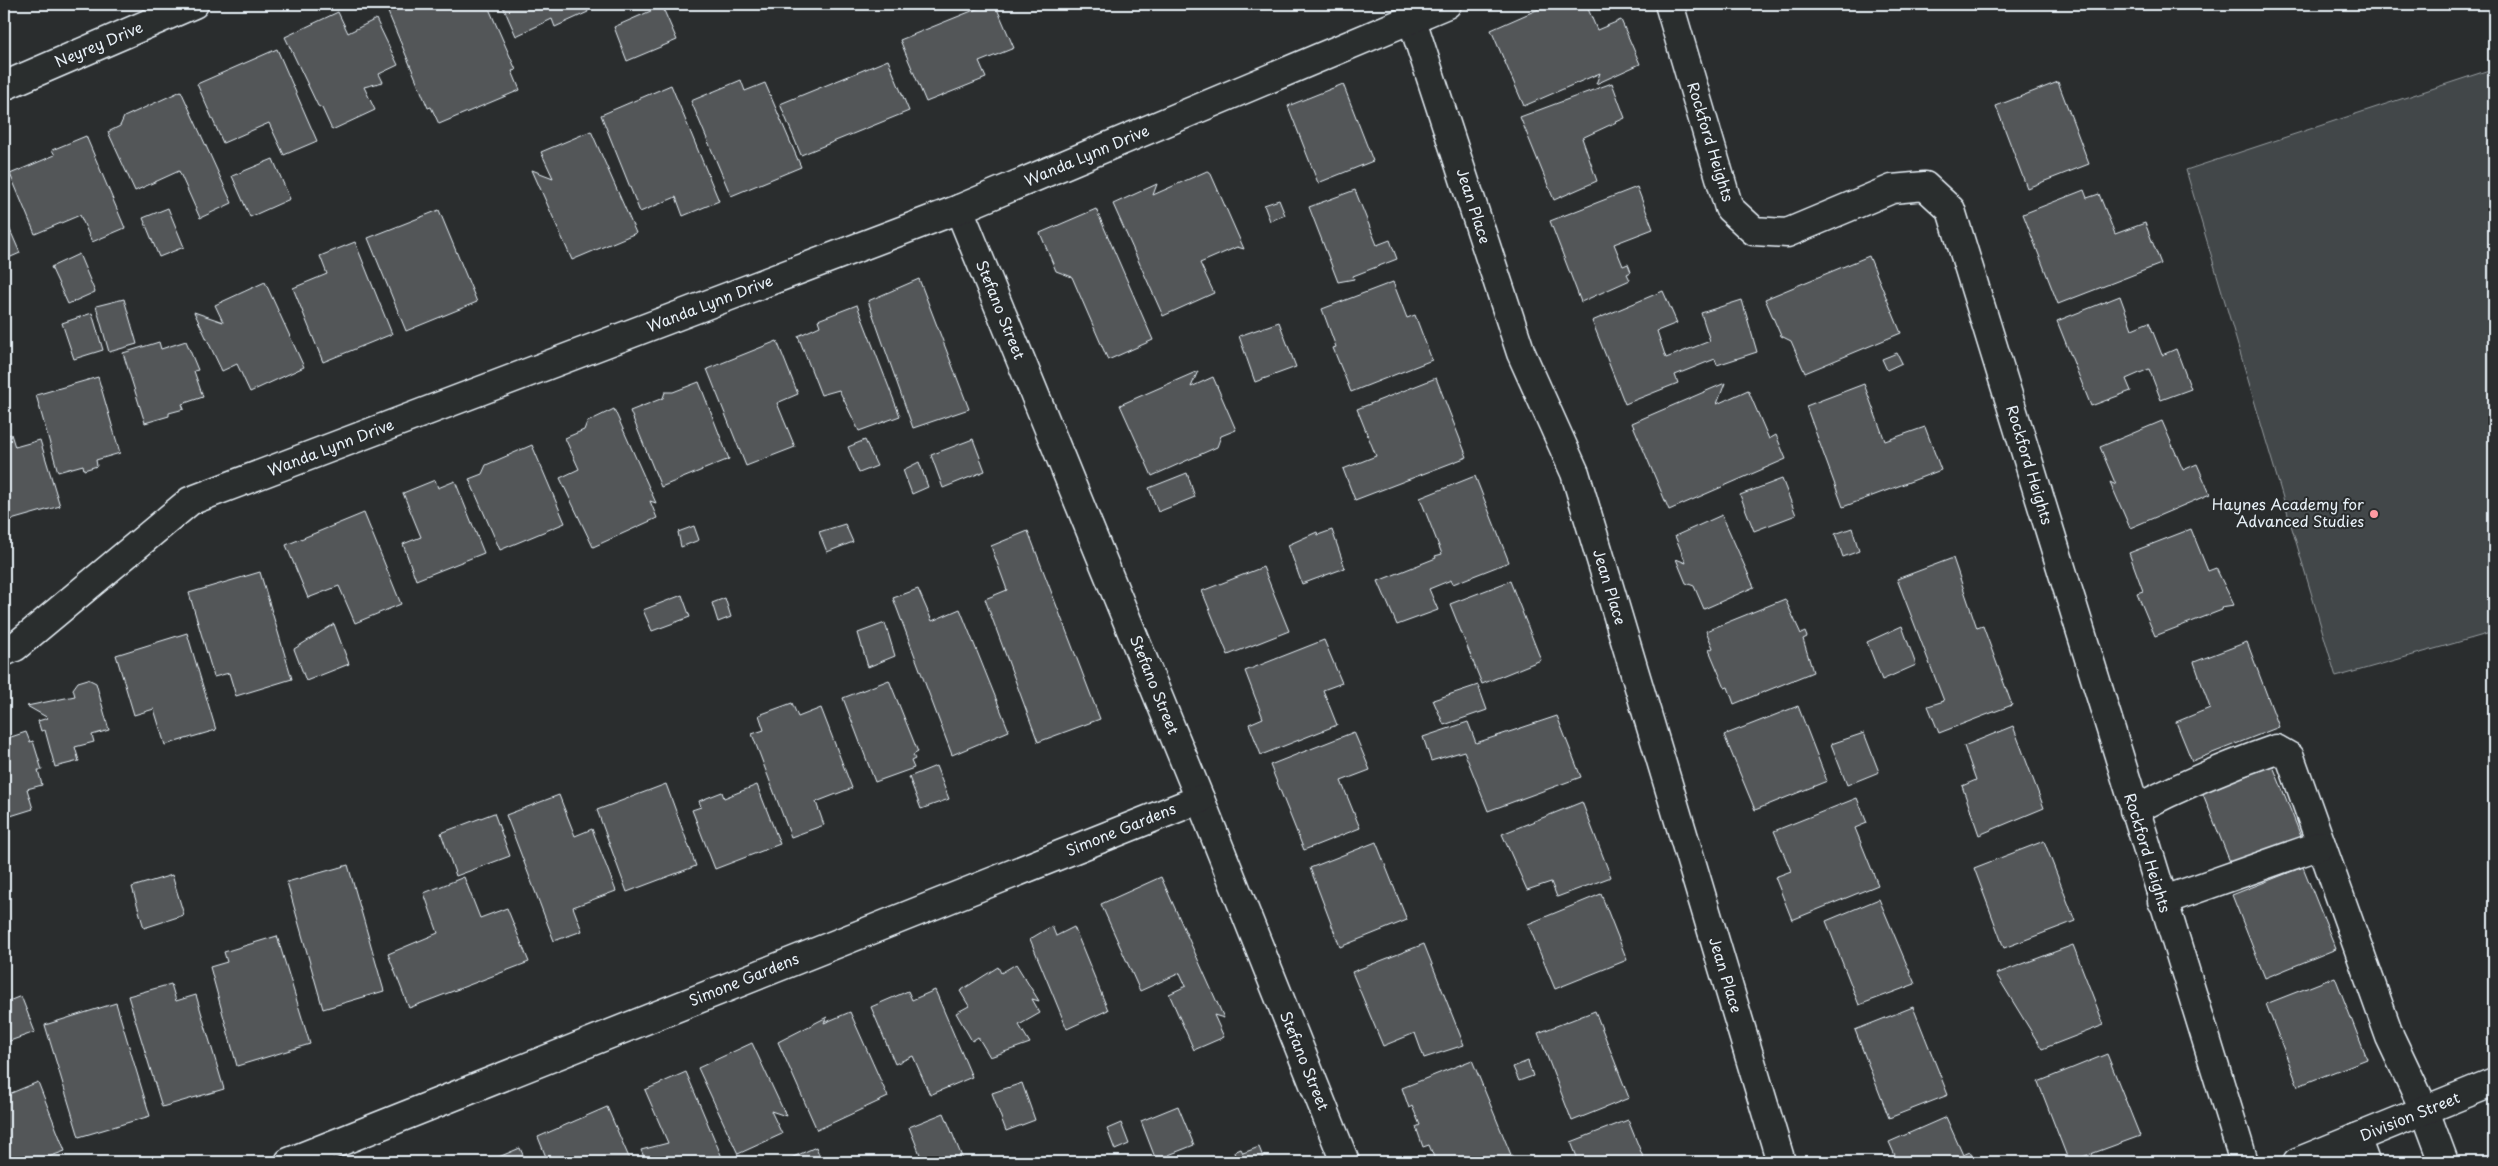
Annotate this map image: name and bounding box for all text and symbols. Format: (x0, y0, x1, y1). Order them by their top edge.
street label: Neyrey Drive (51, 15, 146, 73)
street label: Rockford Heights (1682, 79, 1741, 204)
street label: Wanda Lynn Drive (1020, 118, 1152, 191)
street label: Jean Place (1451, 165, 1497, 246)
street label: Stefano Street (971, 256, 1032, 363)
street label: Wanda Lynn Drive (643, 268, 776, 337)
street label: Rockford Heights (2001, 402, 2060, 527)
street label: Wanda Lynn Drive (264, 412, 397, 481)
place label: Haynes Academy for Advanced Studies (2212, 492, 2364, 532)
marker: Haynes Academy for Advanced Studies (2368, 508, 2380, 520)
street label: Jean Place (1588, 546, 1633, 627)
street label: Stefano Street (1125, 631, 1186, 738)
street label: Rockford Heights (2119, 790, 2178, 915)
street label: Simone Gardens (1062, 796, 1179, 861)
street label: Jean Place (1704, 934, 1749, 1015)
street label: Simone Gardens (685, 946, 802, 1011)
street label: Stefano Street (1275, 1007, 1336, 1114)
street label: Division Street (2356, 1085, 2463, 1146)

